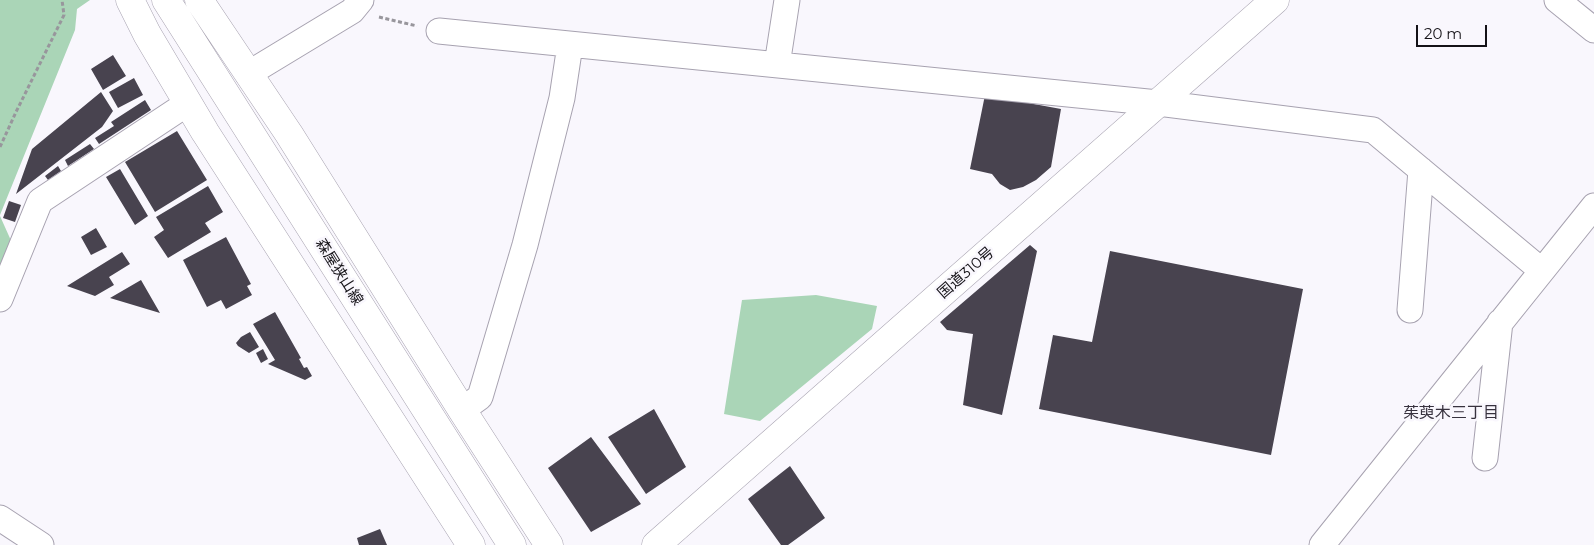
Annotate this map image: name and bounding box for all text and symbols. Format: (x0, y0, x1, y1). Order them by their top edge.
scale bar (1419, 15, 1490, 47)
text: 20 m (1424, 24, 1462, 43)
street label: 森屋狭山線 (311, 235, 367, 309)
street label: 国道310号 (934, 244, 998, 302)
district label: 茱萸木三丁目 (1403, 403, 1499, 423)

